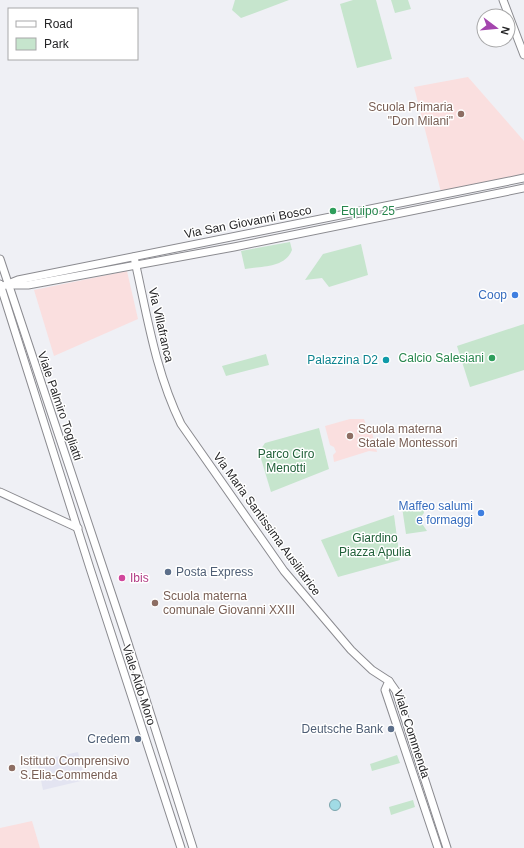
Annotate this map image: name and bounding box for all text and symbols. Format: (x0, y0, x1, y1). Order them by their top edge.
legend (8, 8, 138, 60)
north arrow (476, 8, 516, 48)
text: Road (44, 17, 73, 31)
text: N (499, 25, 512, 36)
text: Park (44, 37, 70, 51)
place label: Scuola Primaria "Don Milani" (368, 100, 453, 128)
marker: Scuola Primaria "Don Milani" (456, 109, 466, 119)
street label: Via San Giovanni Bosco (183, 203, 313, 241)
place label: Equipo 25 (341, 204, 395, 218)
marker: Equipo 25 (328, 206, 338, 216)
street label: Via Villafranca (146, 286, 176, 364)
place label: Coop (478, 288, 507, 302)
marker: Coop (510, 290, 520, 300)
street label: Viale Palmiro Togliatti (35, 350, 85, 462)
place label: Calcio Salesiani (399, 351, 484, 365)
place label: Palazzina D2 (307, 353, 378, 367)
marker: Calcio Salesiani (487, 353, 497, 363)
marker: Palazzina D2 (381, 355, 391, 365)
place label: Scuola materna Statale Montessori (358, 422, 457, 450)
marker: Scuola materna Statale Montessori (345, 431, 355, 441)
park label: Parco Ciro Menotti (258, 447, 315, 475)
street label: Via Maria Santissima Ausiliatrice (210, 450, 324, 598)
place label: Maffeo salumi e formaggi (399, 499, 473, 527)
marker: Maffeo salumi e formaggi (476, 508, 486, 518)
park label: Giardino Piazza Apulia (339, 531, 411, 559)
place label: Posta Express (176, 565, 253, 579)
marker: Posta Express (163, 567, 173, 577)
place label: Ibis (130, 571, 149, 585)
marker: Ibis (117, 573, 127, 583)
place label: Scuola materna comunale Giovanni XXIII (163, 589, 295, 617)
marker: Scuola materna comunale Giovanni XXIII (150, 598, 160, 608)
street label: Viale Aldo Moro (119, 643, 159, 727)
street label: Viale Commenda (391, 688, 433, 780)
place label: Deutsche Bank (302, 722, 384, 736)
marker: Deutsche Bank (386, 724, 396, 734)
place label: Credem (87, 732, 130, 746)
marker: Credem (133, 734, 143, 744)
place label: Istituto Comprensivo S.Elia-Commenda (20, 754, 130, 782)
marker: Istituto Comprensivo S.Elia-Commenda (7, 763, 17, 773)

